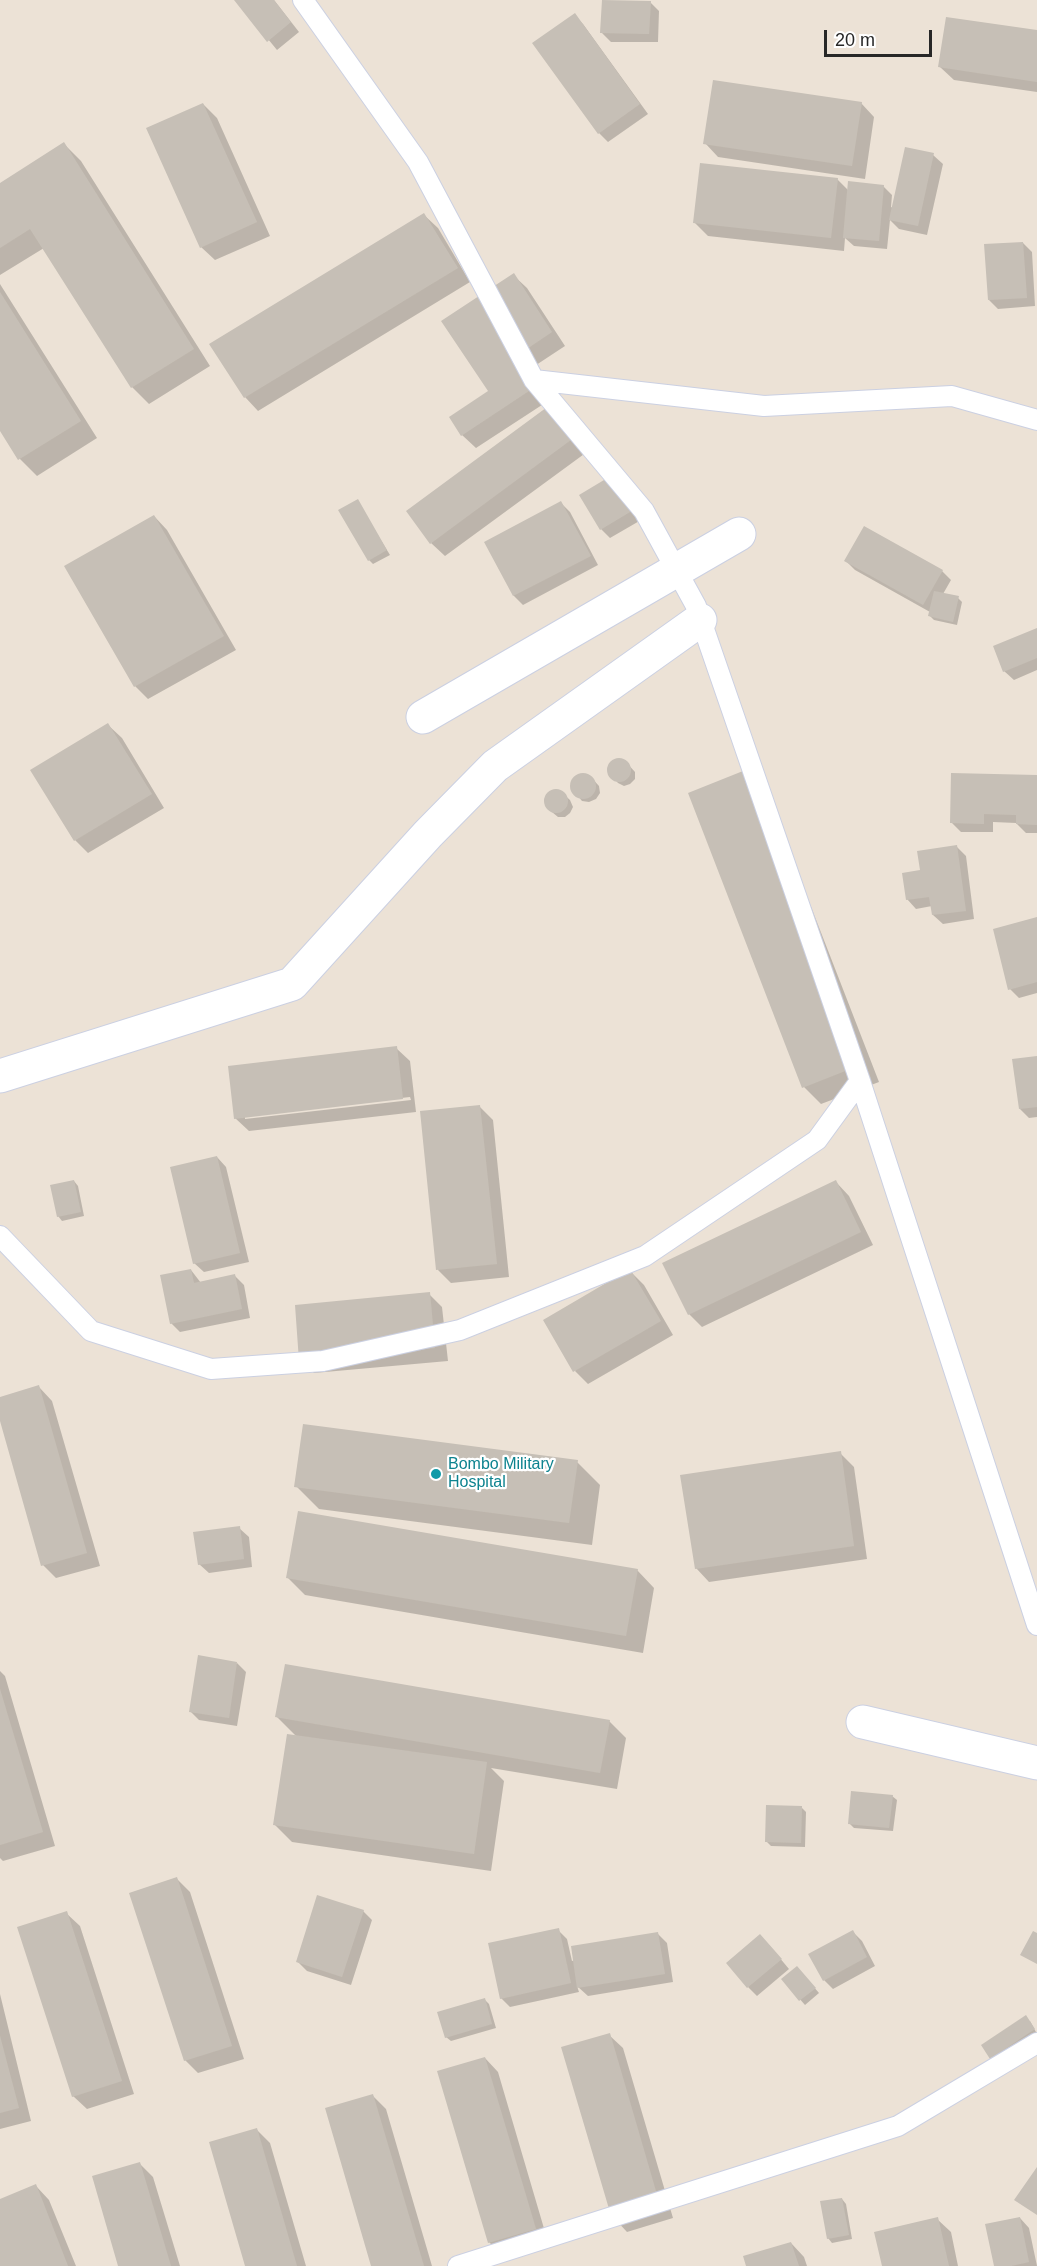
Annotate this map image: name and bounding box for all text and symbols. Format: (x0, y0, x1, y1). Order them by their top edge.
scale bar (827, 18, 935, 56)
text: 20 m (835, 30, 875, 50)
place label: Bombo Military Hospital (448, 1455, 554, 1493)
marker: Bombo Military Hospital (429, 1467, 443, 1481)

